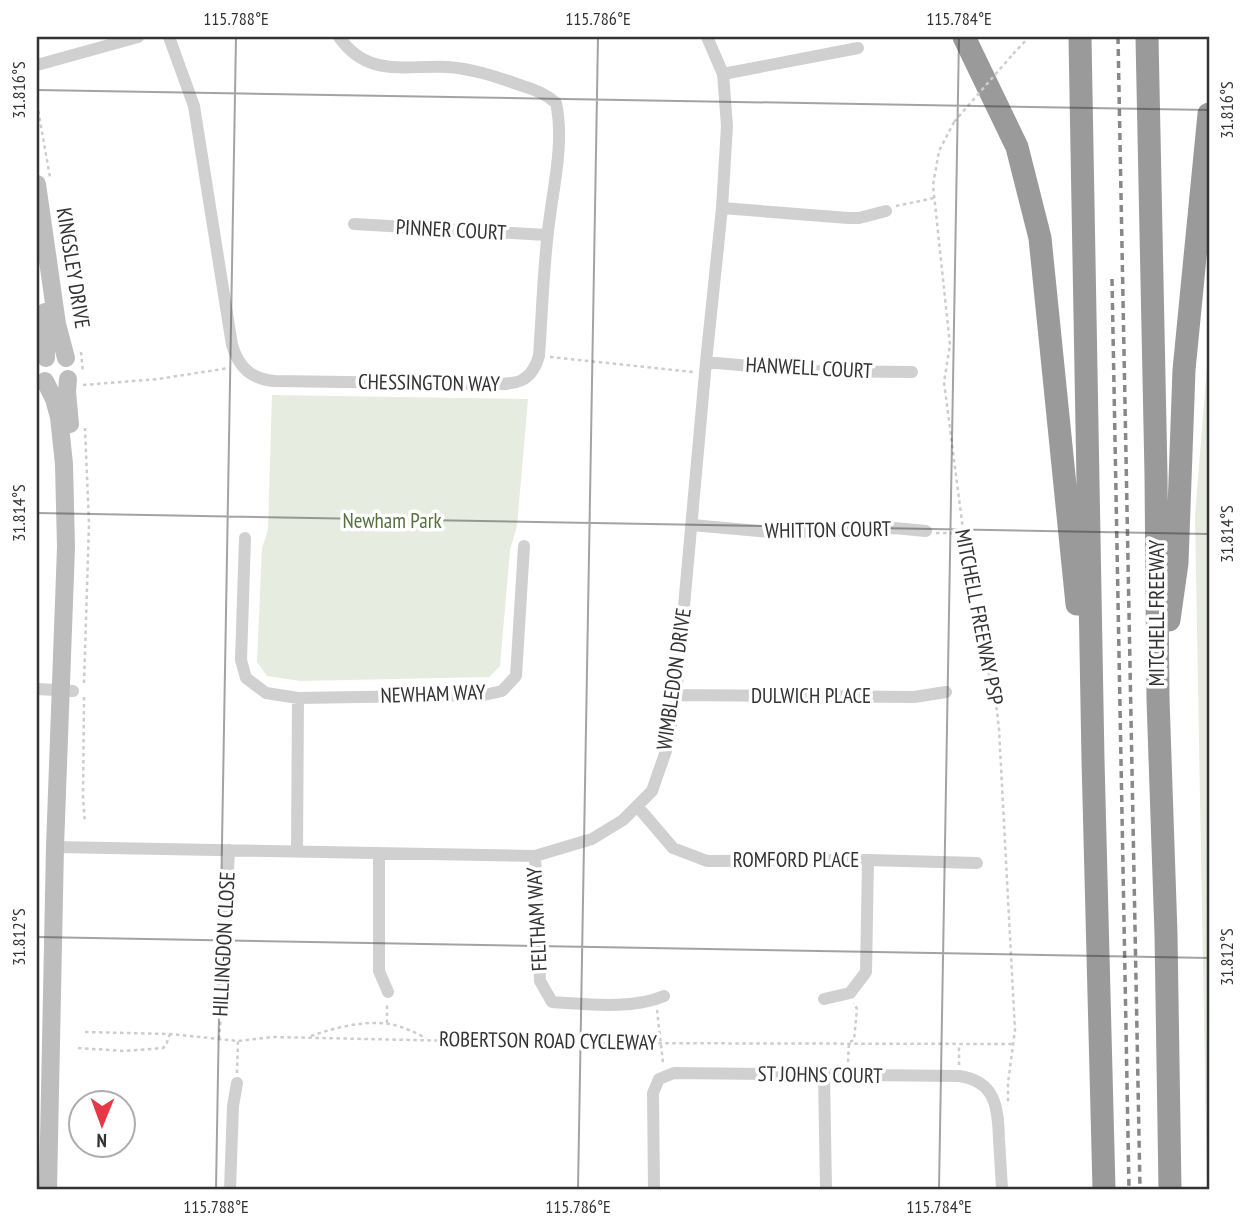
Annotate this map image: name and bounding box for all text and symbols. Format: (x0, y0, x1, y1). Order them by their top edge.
text: 115.788°E (203, 7, 269, 30)
text: 115.786°E (565, 7, 631, 30)
text: 115.784°E (926, 7, 992, 30)
text: 31.816°S (7, 61, 30, 119)
text: 31.816°S (1215, 81, 1238, 139)
street label: KINGSLEY DRIVE (51, 206, 96, 330)
street label: PINNER COURT (395, 213, 508, 246)
street label: HANWELL COURT (745, 351, 874, 384)
street label: CHESSINGTON WAY (358, 368, 501, 397)
text: 31.814°S (7, 484, 30, 542)
text: 31.814°S (1215, 505, 1238, 563)
park label: Newham Park (342, 507, 442, 534)
street label: WHITTON COURT (765, 515, 892, 544)
street label: MITCHELL FREEWAY PSP (949, 527, 1010, 707)
street label: MITCHELL FREEWAY (1143, 539, 1170, 686)
street label: WIMBLEDON DRIVE (650, 606, 697, 752)
street label: NEWHAM WAY (380, 678, 486, 709)
street label: DULWICH PLACE (751, 682, 871, 709)
street label: ROMFORD PLACE (733, 846, 859, 873)
street label: FELTHAM WAY (520, 866, 553, 972)
street label: HILLINGDON CLOSE (206, 871, 241, 1017)
text: 31.812°S (7, 908, 30, 966)
text: 31.812°S (1215, 928, 1238, 986)
street label: ROBERTSON ROAD CYCLEWAY (439, 1025, 658, 1056)
street label: ST JOHNS COURT (757, 1060, 883, 1089)
north arrow (66, 1090, 136, 1160)
text: N (96, 1129, 107, 1153)
text: 115.788°E (183, 1195, 249, 1218)
text: 115.786°E (545, 1195, 611, 1218)
text: 115.784°E (906, 1195, 972, 1218)

